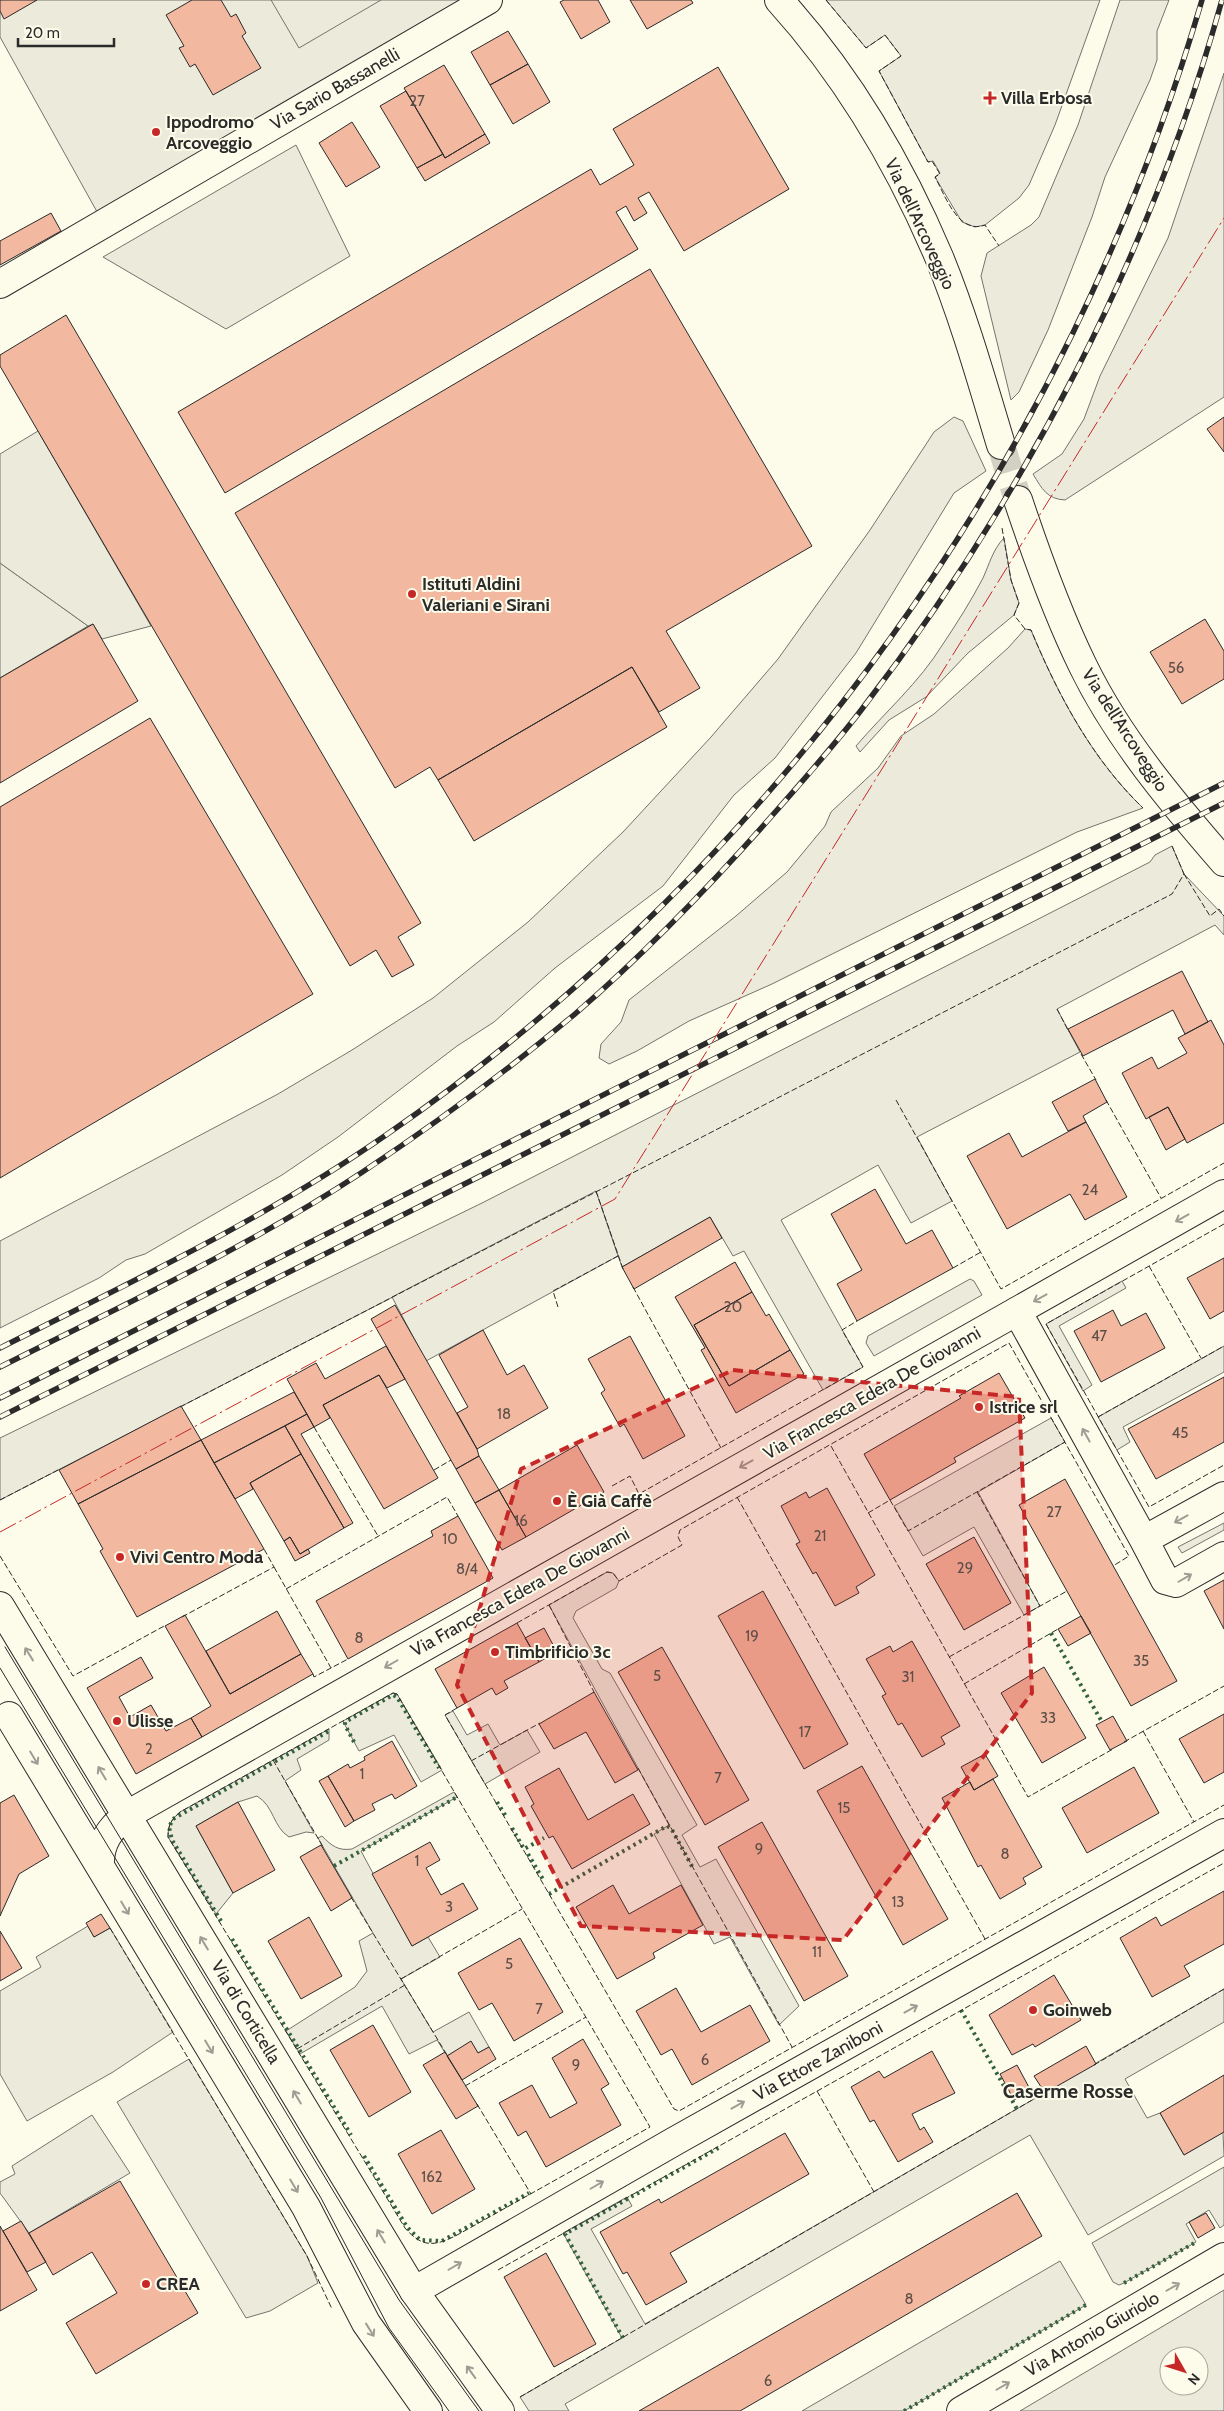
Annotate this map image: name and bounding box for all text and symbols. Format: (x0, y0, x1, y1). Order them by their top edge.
scale bar (18, 15, 114, 47)
text: 20 m (25, 24, 60, 42)
street label: Via Sario Bassanelli (267, 43, 403, 135)
place label: Villa Erbosa (1001, 87, 1092, 109)
marker: Villa Erbosa (983, 91, 997, 105)
house number: 27 (409, 92, 425, 110)
place label: Ippodromo Arcoveggio (166, 111, 254, 154)
marker: Ippodromo Arcoveggio (150, 126, 162, 138)
street label: Via dell'Arcoveggio (880, 155, 960, 293)
place label: Istituti Aldini Valeriani e Sirani (422, 573, 550, 616)
marker: Istituti Aldini Valeriani e Sirani (406, 588, 418, 600)
house number: 56 (1168, 659, 1184, 677)
street label: Via dell'Arcoveggio (1077, 664, 1173, 796)
house number: 24 (1082, 1181, 1099, 1199)
one-way arrow (1175, 1214, 1189, 1224)
one-way arrow (1033, 1294, 1048, 1303)
house number: 20 (724, 1298, 742, 1316)
street label: Via Francesca Edera De Giovanni (760, 1322, 984, 1464)
house number: 47 (1091, 1327, 1108, 1345)
place label: Istrice srl (989, 1396, 1058, 1418)
marker: Istrice srl (973, 1401, 985, 1413)
house number: 18 (497, 1405, 511, 1423)
house number: 45 (1172, 1424, 1188, 1442)
one-way arrow (1080, 1429, 1090, 1443)
one-way arrow (740, 1460, 754, 1470)
place label: È Già Caffè (567, 1490, 652, 1512)
marker: È Già Caffè (551, 1495, 563, 1507)
house number: 27 (1046, 1503, 1062, 1521)
house number: 16 (514, 1512, 528, 1530)
one-way arrow (1175, 1515, 1189, 1525)
street label: Via Francesca Edera De Giovanni (407, 1523, 633, 1661)
house number: 21 (814, 1527, 826, 1545)
house number: 10 (442, 1530, 458, 1548)
place label: Vivi Centro Moda (130, 1546, 263, 1568)
marker: Vivi Centro Moda (114, 1551, 126, 1563)
house number: 29 (957, 1559, 973, 1577)
house number: 8/4 (456, 1560, 478, 1578)
one-way arrow (1177, 1573, 1192, 1583)
house number: 19 (745, 1627, 759, 1645)
house number: 8 (354, 1629, 364, 1647)
place label: Timbrificio 3c (505, 1641, 611, 1663)
marker: Timbrificio 3c (489, 1646, 501, 1658)
one-way arrow (24, 1647, 35, 1661)
house number: 35 (1133, 1652, 1149, 1670)
one-way arrow (385, 1660, 399, 1670)
house number: 5 (653, 1667, 661, 1685)
house number: 31 (901, 1668, 915, 1686)
house number: 33 (1040, 1709, 1056, 1727)
place label: Ulisse (127, 1710, 173, 1732)
marker: Ulisse (111, 1715, 123, 1727)
house number: 17 (799, 1723, 812, 1741)
house number: 2 (145, 1740, 153, 1758)
one-way arrow (30, 1750, 40, 1764)
house number: 1 (360, 1765, 364, 1783)
one-way arrow (97, 1767, 107, 1781)
house number: 7 (714, 1769, 722, 1787)
house number: 15 (837, 1799, 851, 1817)
house number: 9 (755, 1840, 763, 1858)
house number: 8 (1000, 1845, 1010, 1863)
house number: 1 (415, 1852, 419, 1870)
house number: 13 (891, 1893, 905, 1911)
house number: 3 (445, 1898, 453, 1916)
one-way arrow (121, 1901, 131, 1915)
one-way arrow (199, 1937, 209, 1951)
house number: 11 (812, 1943, 822, 1961)
house number: 5 (505, 1955, 513, 1973)
street label: Via di Corticella (206, 1956, 286, 2068)
place label: Goinweb (1043, 1999, 1112, 2021)
house number: 7 (535, 2000, 543, 2018)
one-way arrow (903, 2004, 918, 2014)
marker: Goinweb (1027, 2004, 1039, 2016)
street label: Via Ettore Zaniboni (749, 2016, 887, 2106)
one-way arrow (205, 2040, 215, 2054)
house number: 6 (701, 2051, 709, 2069)
house number: 9 (572, 2056, 580, 2074)
district label: Caserme Rosse (1003, 2079, 1133, 2103)
one-way arrow (292, 2091, 302, 2105)
one-way arrow (731, 2100, 745, 2110)
house number: 162 (421, 2168, 443, 2186)
one-way arrow (289, 2179, 299, 2193)
one-way arrow (589, 2180, 603, 2190)
one-way arrow (376, 2230, 386, 2244)
one-way arrow (448, 2260, 462, 2270)
place label: CREA (156, 2273, 200, 2295)
marker: CREA (140, 2278, 152, 2290)
one-way arrow (1166, 2281, 1180, 2291)
street label: Via Antonio Giuriolo (1021, 2287, 1163, 2381)
house number: 8 (904, 2290, 914, 2308)
one-way arrow (365, 2322, 375, 2336)
north arrow (1159, 2346, 1209, 2396)
one-way arrow (466, 2365, 476, 2379)
text: N (1184, 2370, 1204, 2389)
house number: 6 (764, 2372, 772, 2390)
one-way arrow (995, 2381, 1009, 2391)

